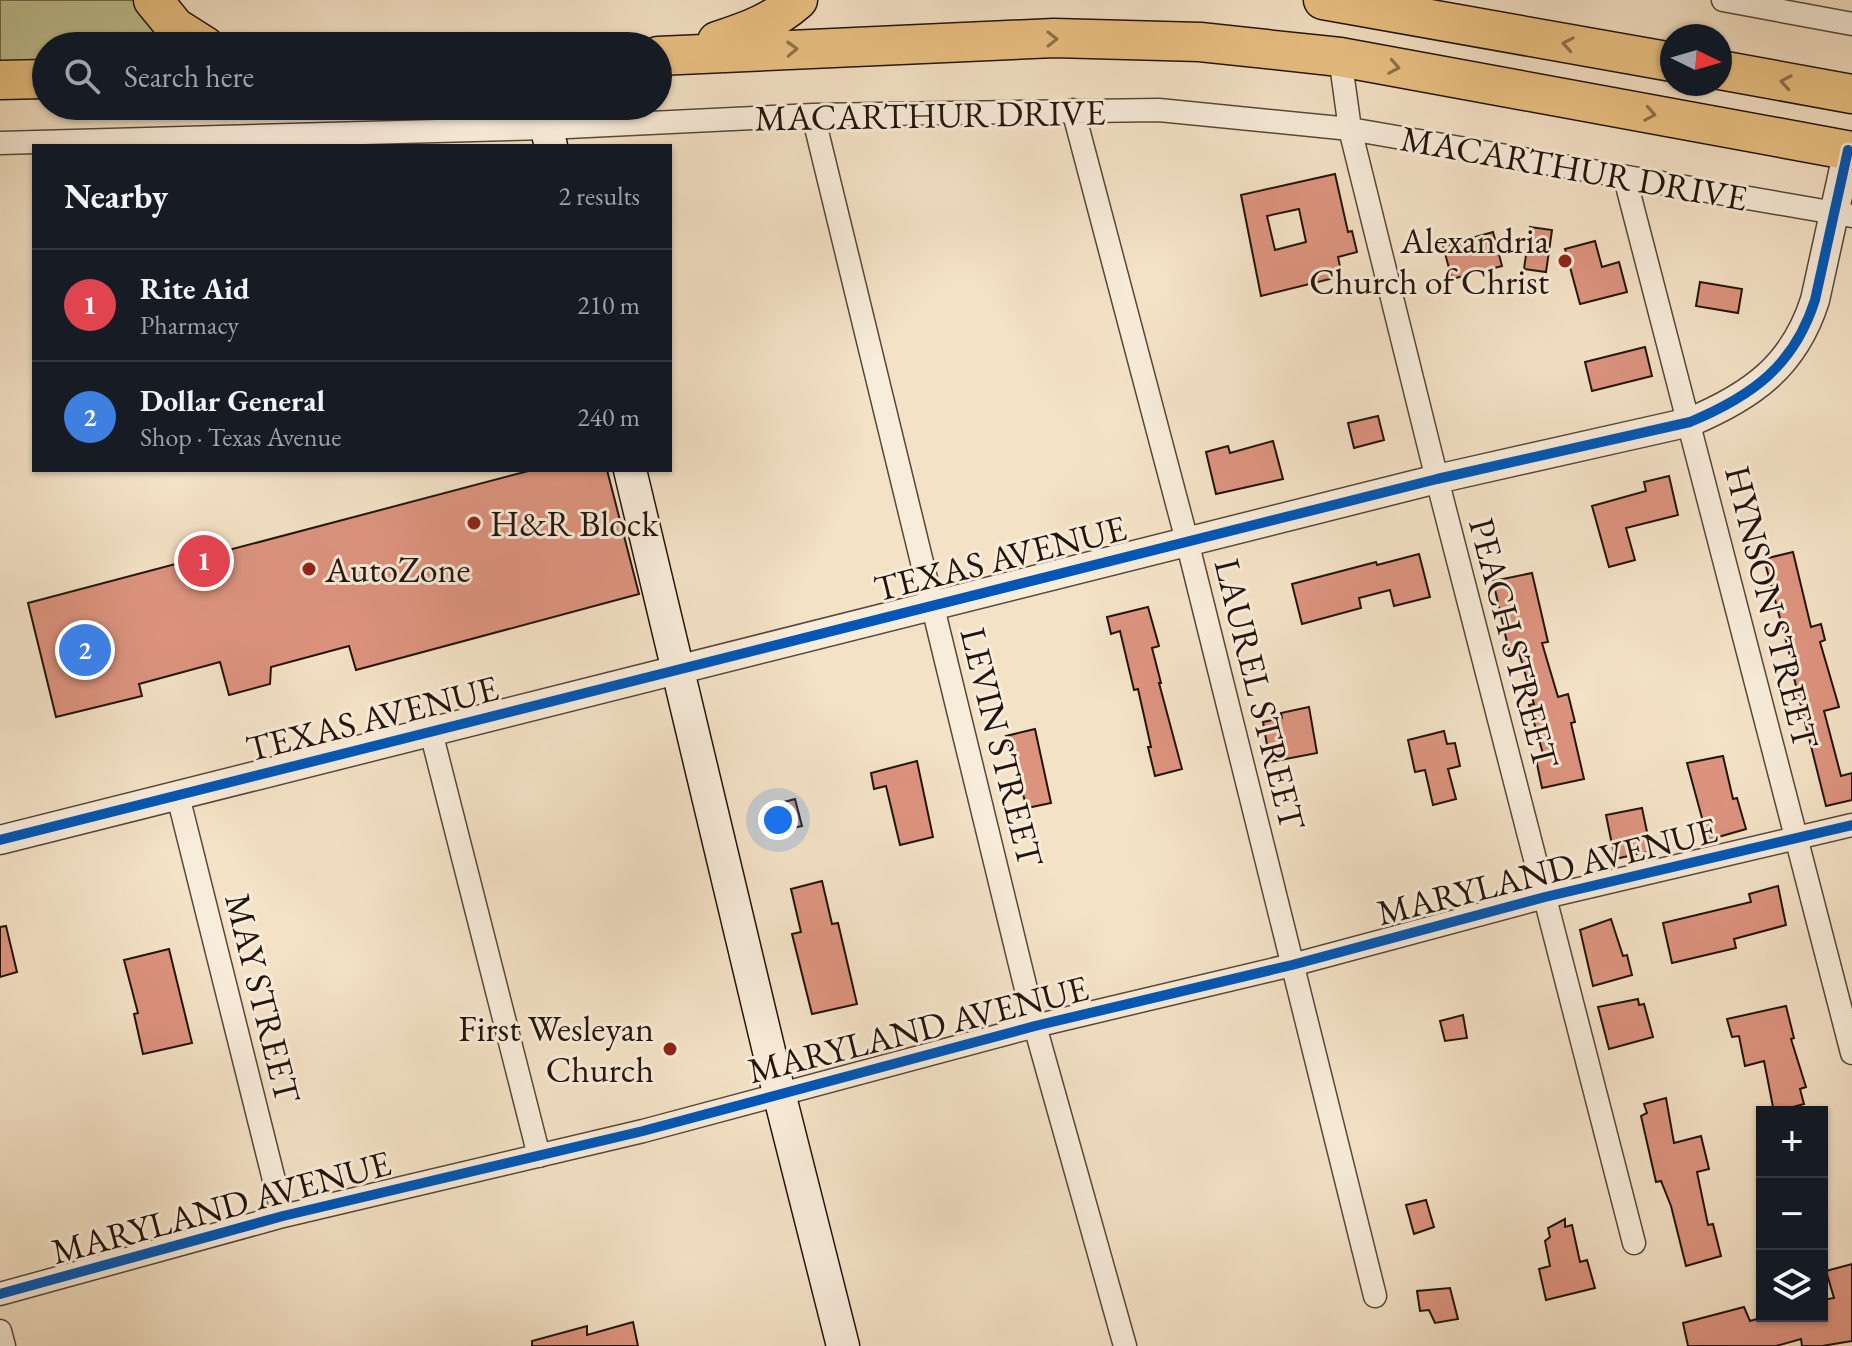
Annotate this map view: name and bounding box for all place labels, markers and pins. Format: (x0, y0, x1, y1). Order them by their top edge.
place label: Alexandria Church of Christ (1309, 217, 1550, 305)
marker: Alexandria Church of Christ (1556, 252, 1574, 270)
place label: H&R Block (490, 500, 659, 547)
marker: H&R Block (465, 514, 483, 532)
pin: 1 (178, 531, 230, 591)
place label: AutoZone (324, 546, 471, 593)
marker: AutoZone (300, 560, 318, 578)
pin: 2 (59, 620, 111, 680)
place label: First Wesleyan Church (458, 1005, 654, 1093)
marker: First Wesleyan Church (661, 1040, 679, 1058)

